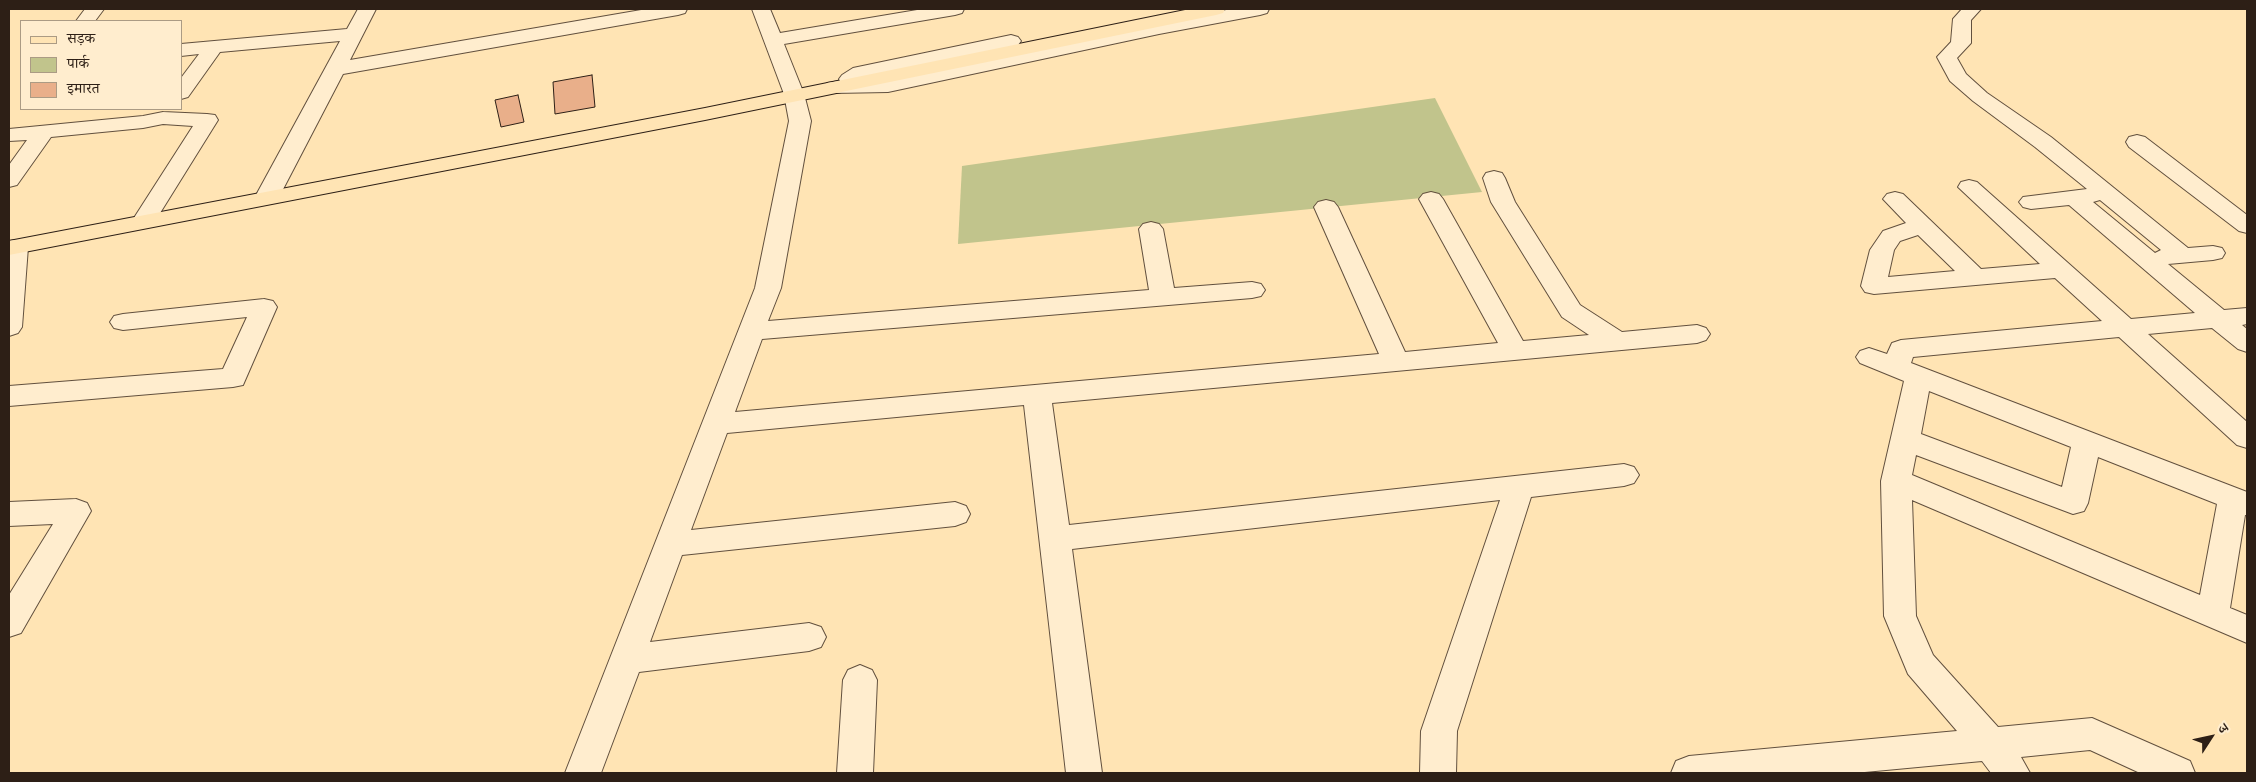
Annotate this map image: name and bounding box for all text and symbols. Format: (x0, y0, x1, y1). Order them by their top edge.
legend (20, 20, 182, 110)
text: सड़क (67, 27, 95, 48)
text: पार्क (67, 52, 89, 73)
text: इमारत (67, 77, 100, 98)
north arrow (2186, 712, 2236, 762)
text: उ (2213, 720, 2234, 737)

